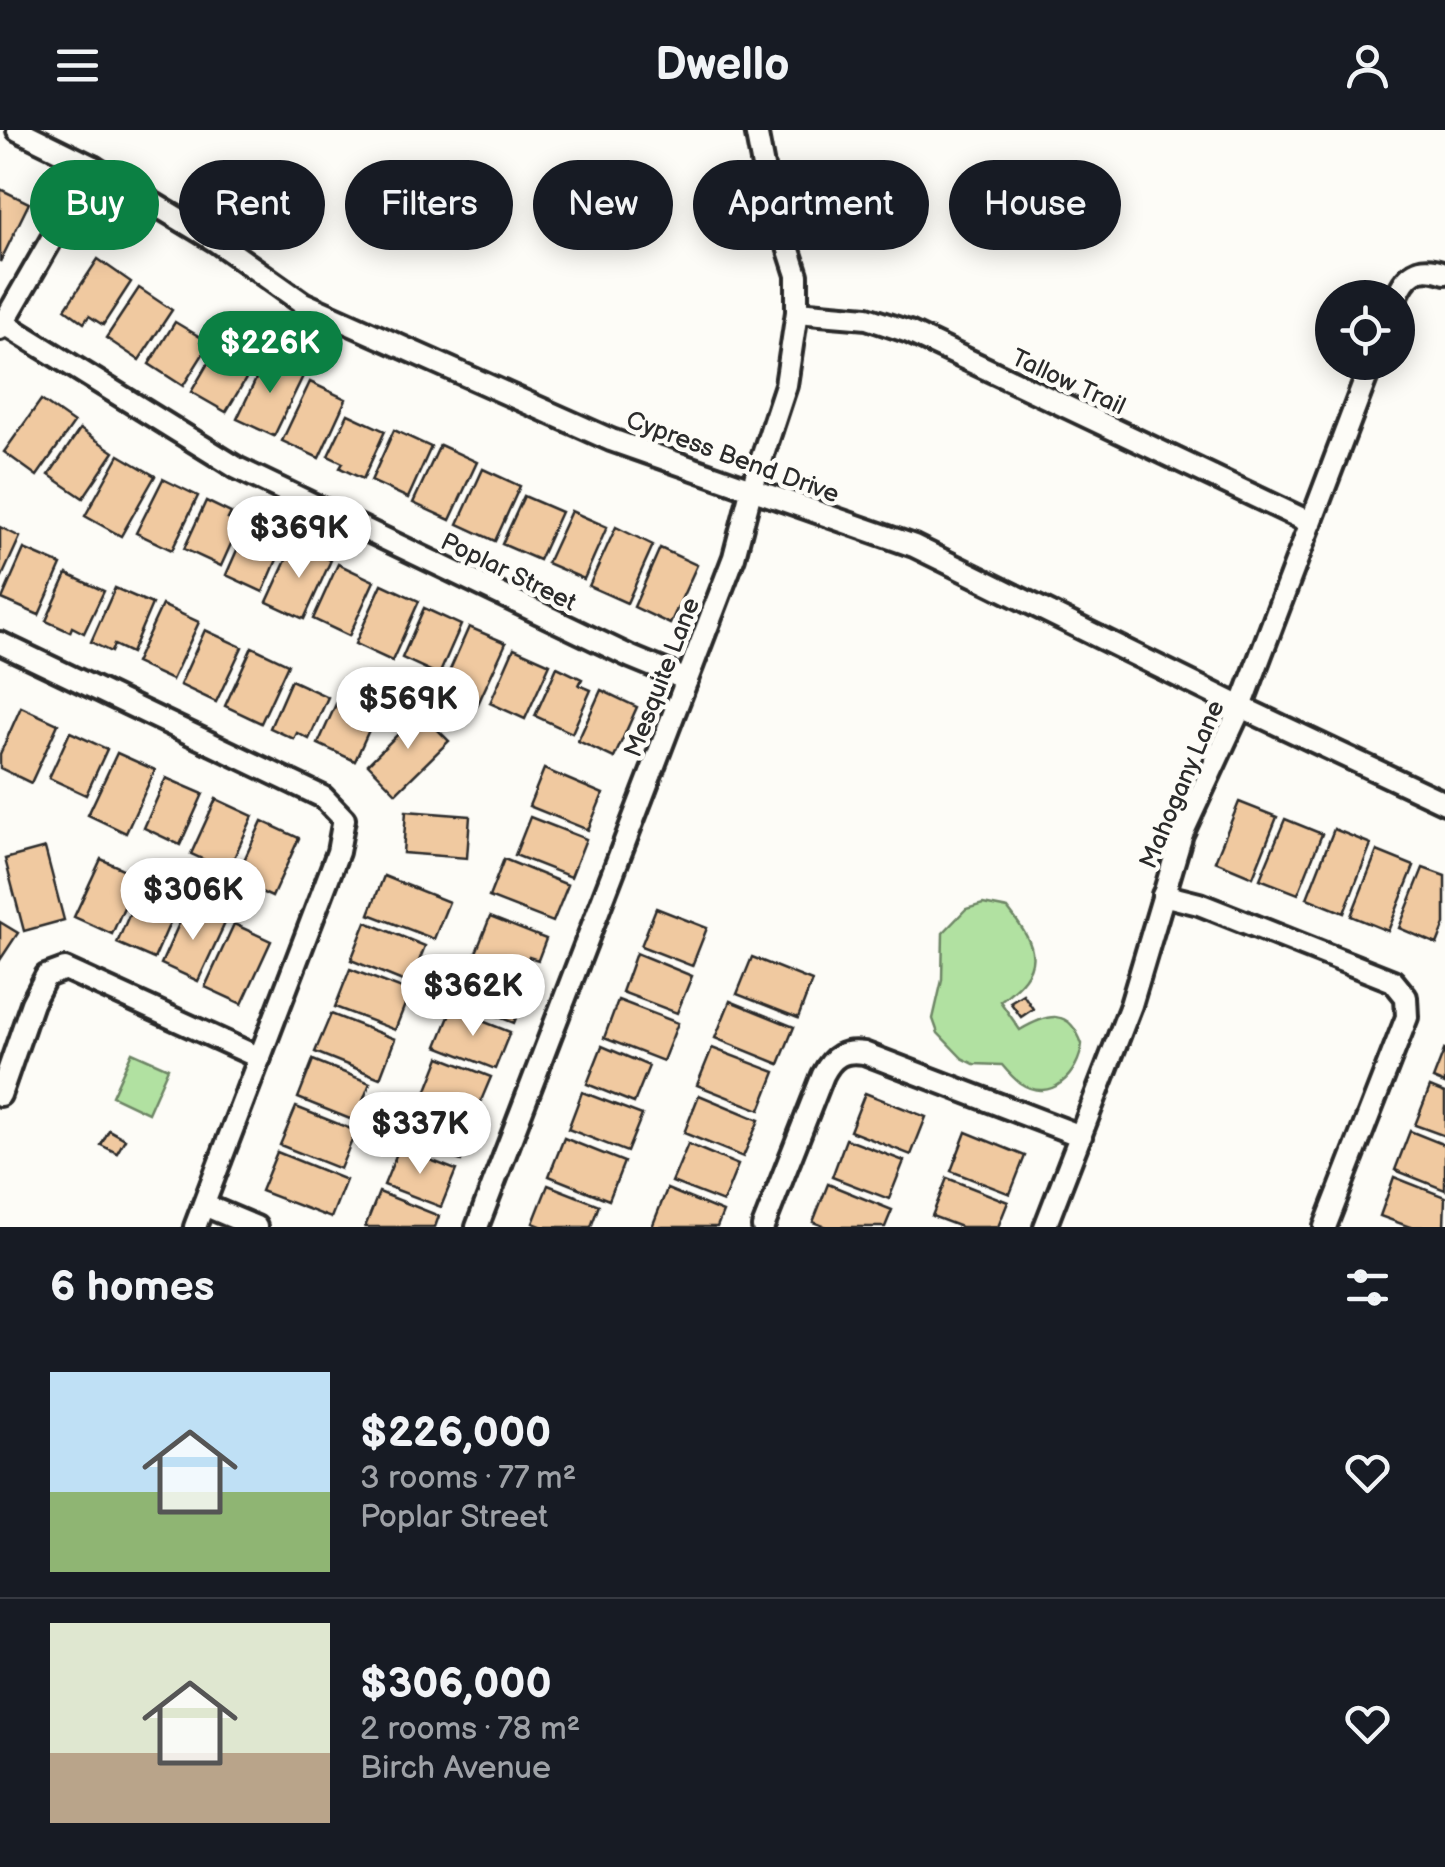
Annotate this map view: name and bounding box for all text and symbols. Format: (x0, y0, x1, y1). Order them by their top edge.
icon: menu (50, 38, 105, 93)
text: Dwello (655, 38, 790, 93)
icon: person (1340, 38, 1395, 93)
chip: Buy (30, 160, 159, 250)
chip: Rent (179, 160, 325, 250)
chip: Filters (345, 160, 513, 250)
chip: New (533, 160, 673, 250)
chip: Apartment (693, 160, 929, 250)
chip: House (949, 160, 1121, 250)
map controls (1315, 280, 1415, 380)
button: locate (1315, 280, 1415, 380)
pin: $226K (200, 311, 340, 396)
text: $226K (220, 324, 320, 363)
street label: Tallow Trail (1006, 342, 1130, 422)
street label: Cypress Bend Drive (622, 404, 843, 510)
pin: $369K (229, 496, 369, 581)
text: $369K (249, 509, 349, 548)
street label: Poplar Street (436, 526, 581, 619)
street label: Mesquite Lane (618, 593, 707, 762)
pin: $569K (338, 667, 478, 752)
text: $569K (358, 680, 458, 719)
street label: Mahogany Lane (1133, 696, 1232, 873)
pin: $306K (123, 858, 263, 943)
text: $306K (143, 871, 243, 910)
pin: $362K (403, 954, 543, 1039)
text: $362K (423, 967, 523, 1006)
pin: $337K (350, 1092, 490, 1177)
text: $337K (371, 1105, 469, 1144)
icon: filters (1340, 1260, 1395, 1315)
text: 6 homes (50, 1262, 214, 1313)
text: $226,000 (360, 1408, 551, 1459)
icon: home (130, 1412, 250, 1532)
icon: heart (1340, 1445, 1395, 1500)
text: 3 rooms · 77 m² (360, 1459, 576, 1498)
text: Poplar Street (360, 1498, 548, 1537)
text: $306,000 (360, 1659, 552, 1710)
icon: home (130, 1663, 250, 1783)
icon: heart (1340, 1696, 1395, 1751)
text: 2 rooms · 78 m² (360, 1710, 580, 1749)
text: Birch Avenue (360, 1749, 551, 1788)

